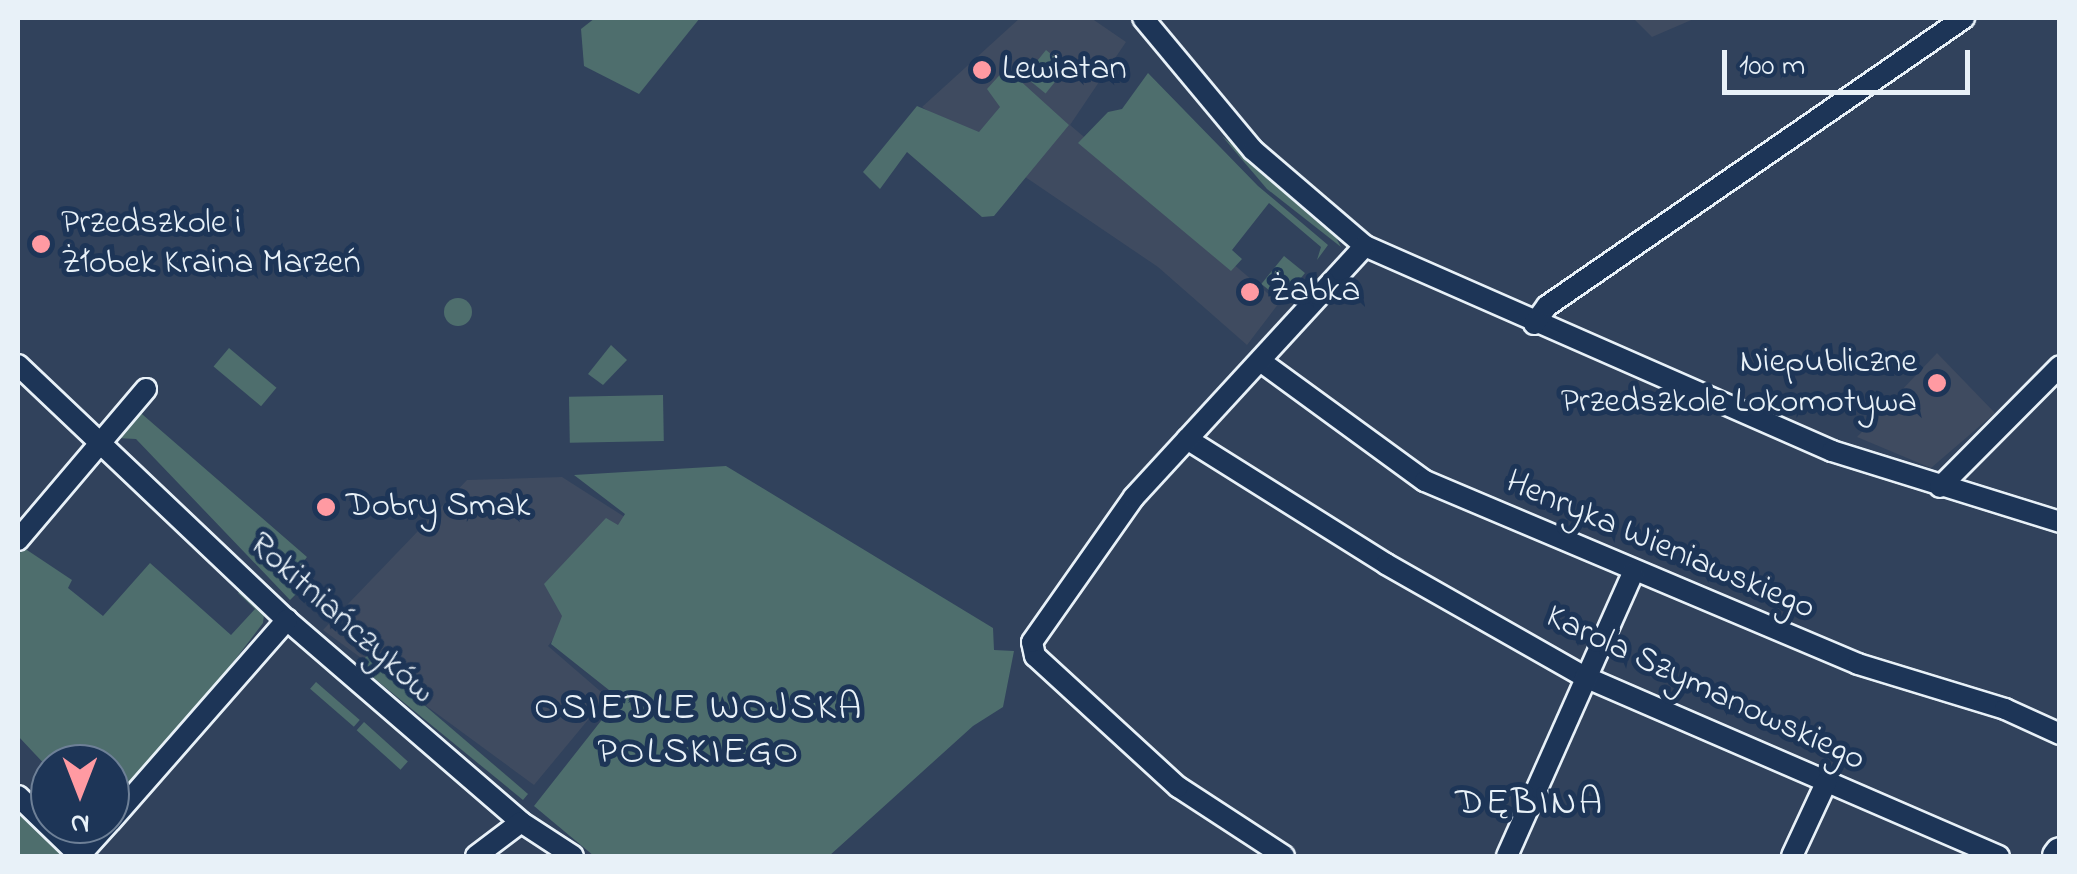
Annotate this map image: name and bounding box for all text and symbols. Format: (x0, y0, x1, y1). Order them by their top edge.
scale bar (1727, 30, 1974, 92)
text: 100 m (1739, 45, 1805, 89)
place label: Lewiatan (1002, 49, 1127, 91)
marker: Lewiatan (971, 59, 993, 81)
place label: Przedszkole i Żłobek Kraina Marzeń (61, 203, 361, 285)
marker: Przedszkole i Żłobek Kraina Marzeń (30, 233, 52, 255)
place label: Żabka (1270, 271, 1360, 313)
marker: Żabka (1239, 281, 1261, 303)
place label: Niepubliczne Przedszkole Lokomotywa (1561, 342, 1917, 424)
marker: Niepubliczne Przedszkole Lokomotywa (1926, 372, 1948, 394)
street label: Henryka Wieniawskiego (1499, 462, 1821, 630)
place label: Dobry Smak (346, 486, 530, 528)
marker: Dobry Smak (315, 496, 337, 518)
street label: Rokitniańczyków (239, 525, 443, 713)
street label: Karola Szymanowskiego (1539, 597, 1871, 781)
district label: OSIEDLE WOJSKA POLSKIEGO (534, 687, 864, 776)
north arrow (30, 744, 130, 844)
district label: DĘBINA (1455, 782, 1605, 828)
text: N (71, 802, 89, 843)

